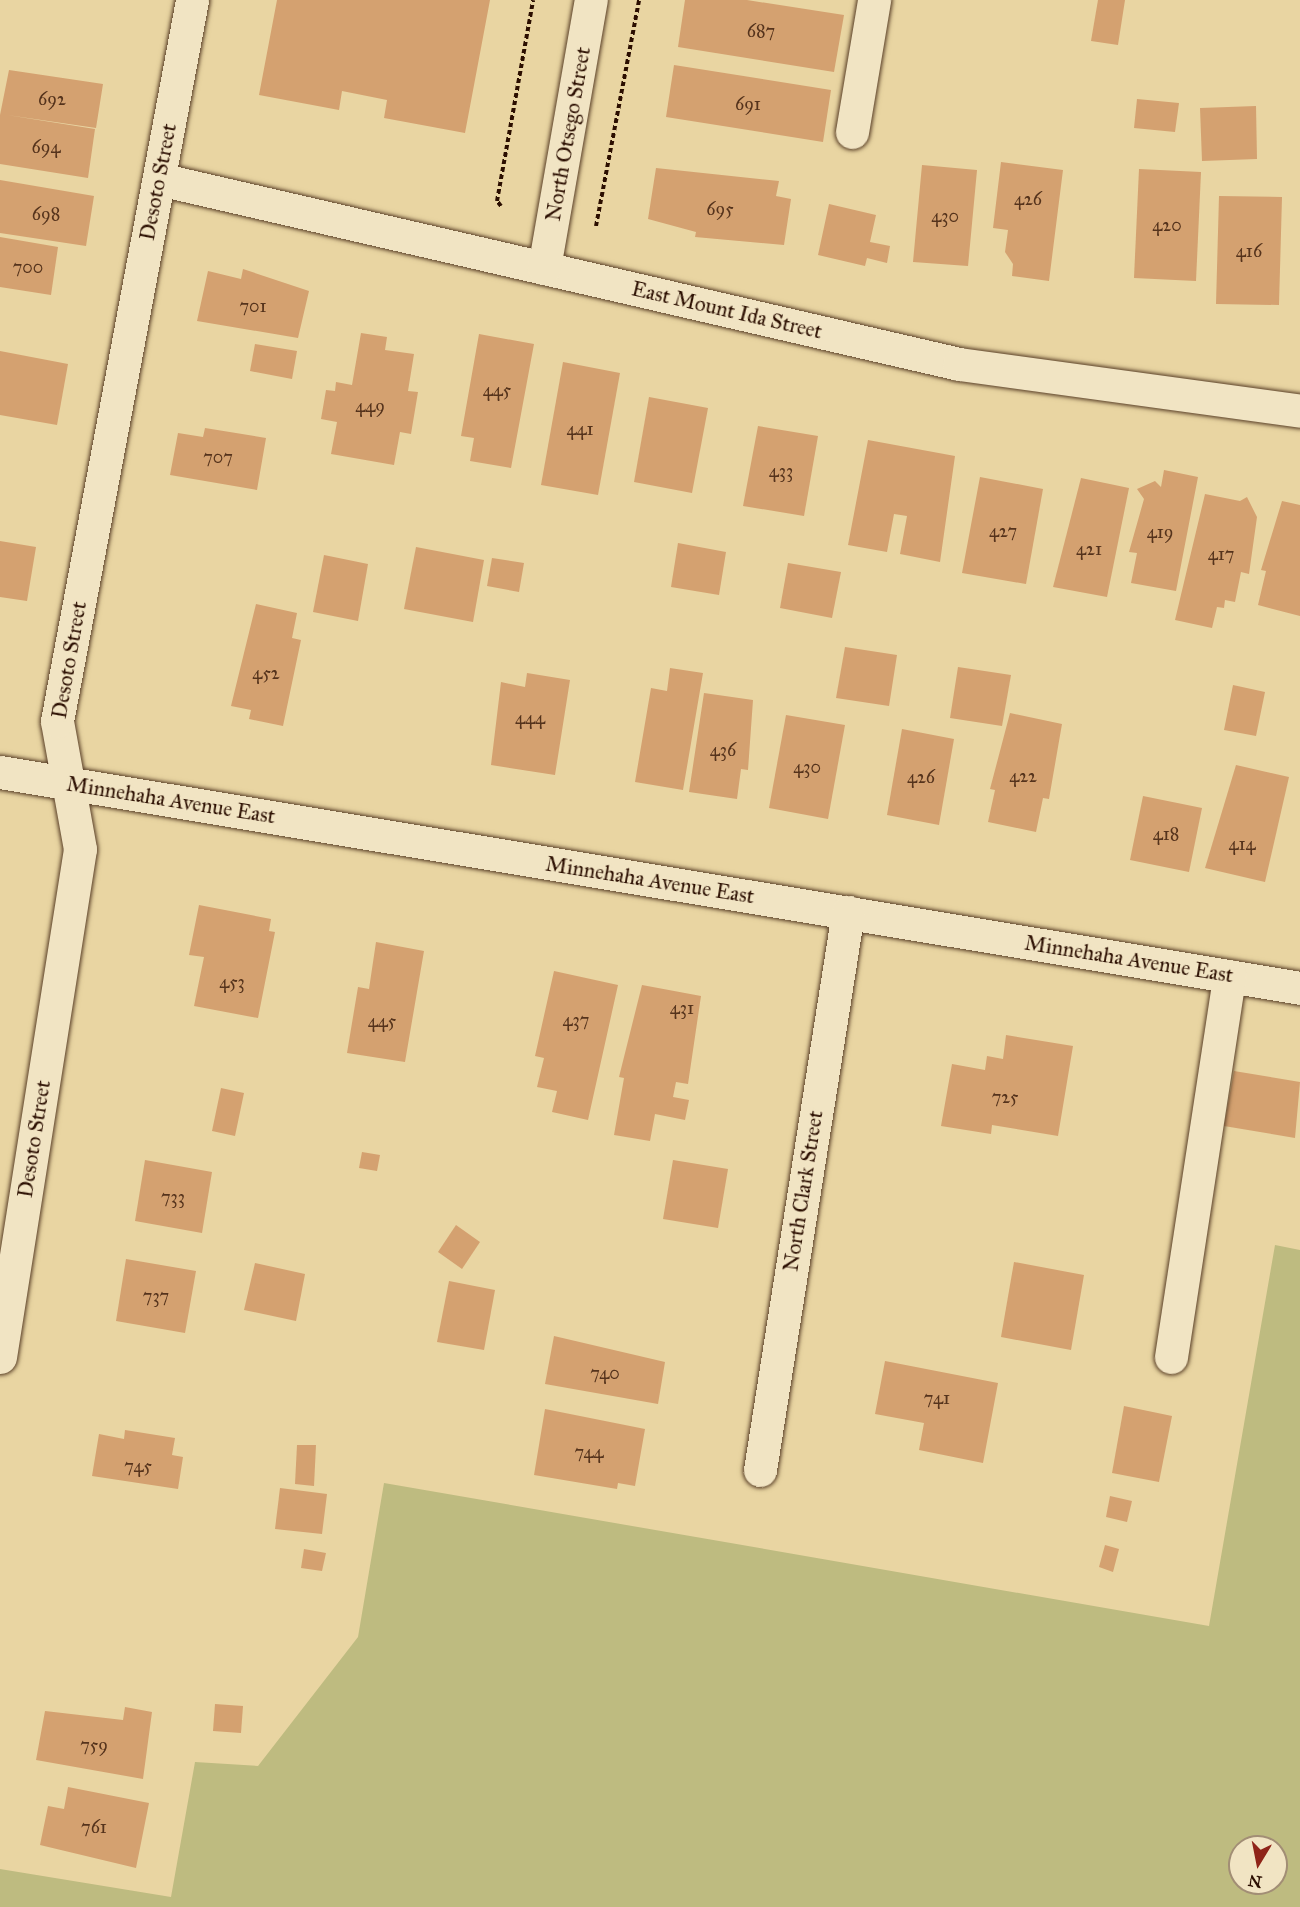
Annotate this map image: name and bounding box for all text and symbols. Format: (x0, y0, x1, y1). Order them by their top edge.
house number: 687 (747, 20, 775, 42)
street label: North Otsego Street (540, 45, 596, 223)
house number: 692 (38, 88, 66, 110)
house number: 691 (735, 93, 761, 115)
street label: Desoto Street (134, 121, 182, 243)
house number: 694 (32, 136, 60, 158)
house number: 426 (1014, 188, 1042, 210)
house number: 695 (706, 198, 734, 220)
house number: 698 (32, 203, 60, 225)
house number: 430 (931, 205, 959, 227)
house number: 420 (1152, 214, 1182, 236)
house number: 416 (1236, 240, 1262, 262)
house number: 700 (13, 256, 43, 278)
street label: East Mount Ida Street (629, 276, 825, 344)
house number: 701 (239, 295, 267, 317)
house number: 445 (483, 379, 511, 401)
house number: 449 (355, 395, 385, 417)
house number: 441 (566, 418, 594, 440)
house number: 707 (203, 446, 233, 468)
house number: 433 (769, 460, 793, 482)
house number: 427 (989, 520, 1017, 542)
house number: 419 (1147, 521, 1173, 543)
house number: 421 (1076, 538, 1102, 560)
house number: 417 (1208, 543, 1234, 565)
street label: Desoto Street (46, 599, 92, 721)
house number: 452 (252, 662, 280, 684)
house number: 444 (515, 707, 545, 729)
house number: 436 (710, 739, 736, 761)
house number: 430 (793, 756, 821, 778)
house number: 422 (1009, 765, 1037, 787)
house number: 426 (907, 766, 935, 788)
street label: Minnehaha Avenue East (65, 771, 277, 829)
house number: 418 (1153, 823, 1179, 845)
house number: 414 (1228, 833, 1256, 855)
street label: Minnehaha Avenue East (544, 851, 756, 909)
street label: Minnehaha Avenue East (1023, 930, 1235, 988)
house number: 453 (219, 971, 245, 993)
house number: 431 (670, 997, 694, 1019)
house number: 437 (563, 1009, 589, 1031)
house number: 445 (368, 1010, 396, 1032)
street label: Desoto Street (12, 1078, 56, 1200)
house number: 725 (992, 1086, 1018, 1108)
street label: North Clark Street (778, 1109, 828, 1273)
house number: 733 (161, 1186, 185, 1208)
house number: 737 (143, 1285, 169, 1307)
house number: 740 (590, 1362, 620, 1384)
house number: 741 (924, 1387, 950, 1409)
house number: 744 (574, 1441, 604, 1463)
house number: 745 (124, 1455, 152, 1477)
house number: 759 (80, 1734, 108, 1756)
house number: 761 (81, 1816, 107, 1838)
north arrow (1228, 1835, 1288, 1895)
text: N (1247, 1871, 1263, 1892)

